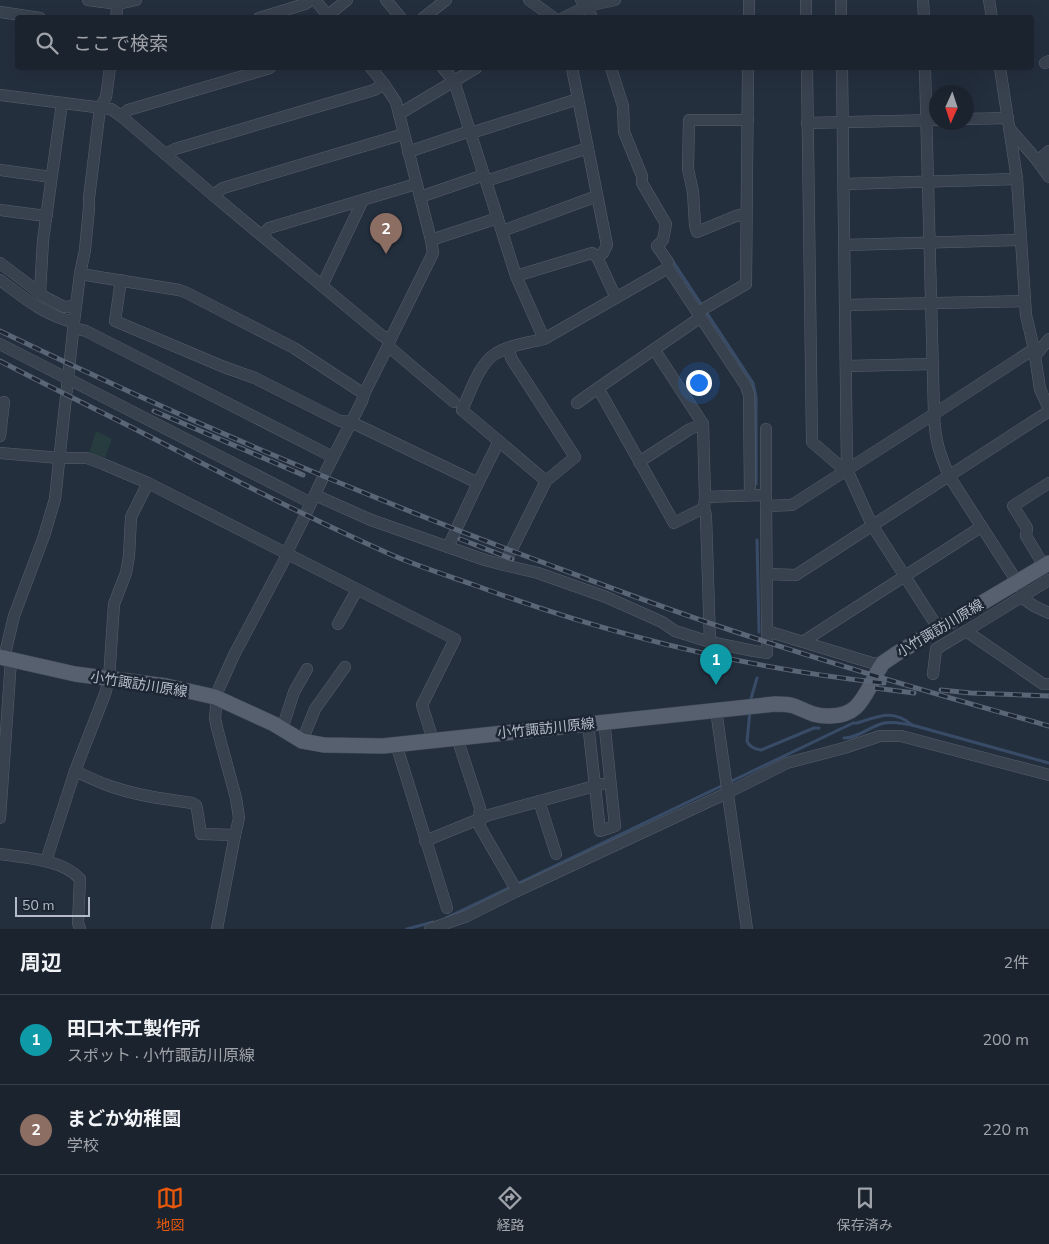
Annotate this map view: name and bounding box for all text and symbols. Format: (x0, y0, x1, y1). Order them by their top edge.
search box (15, 15, 1034, 70)
icon: search (33, 29, 61, 57)
text: ここで検索 (73, 31, 168, 57)
north arrow (929, 85, 974, 130)
pin: 2 (370, 213, 402, 254)
your location (686, 370, 712, 396)
street label: 小竹諏訪川原線 (893, 595, 987, 662)
pin: 1 (700, 644, 732, 685)
street label: 小竹諏訪川原線 (89, 667, 189, 702)
street label: 小竹諏訪川原線 (496, 714, 596, 743)
scale bar (15, 894, 90, 917)
text: 50 m (22, 896, 54, 915)
text: 周辺 (20, 949, 62, 977)
text: 2件 (1003, 952, 1029, 974)
text: 田口木工製作所 (67, 1016, 200, 1042)
text: 1 (31, 1029, 41, 1051)
text: 200 m (982, 1029, 1029, 1051)
text: スポット · 小竹諏訪川原線 (67, 1045, 255, 1067)
text: まどか幼稚園 (67, 1106, 181, 1132)
text: 2 (31, 1119, 41, 1141)
text: 220 m (982, 1119, 1029, 1141)
text: 学校 (67, 1135, 99, 1157)
tab: 地図 (156, 1184, 184, 1235)
tab: 経路 (496, 1184, 524, 1235)
tab: 保存済み (837, 1184, 893, 1235)

